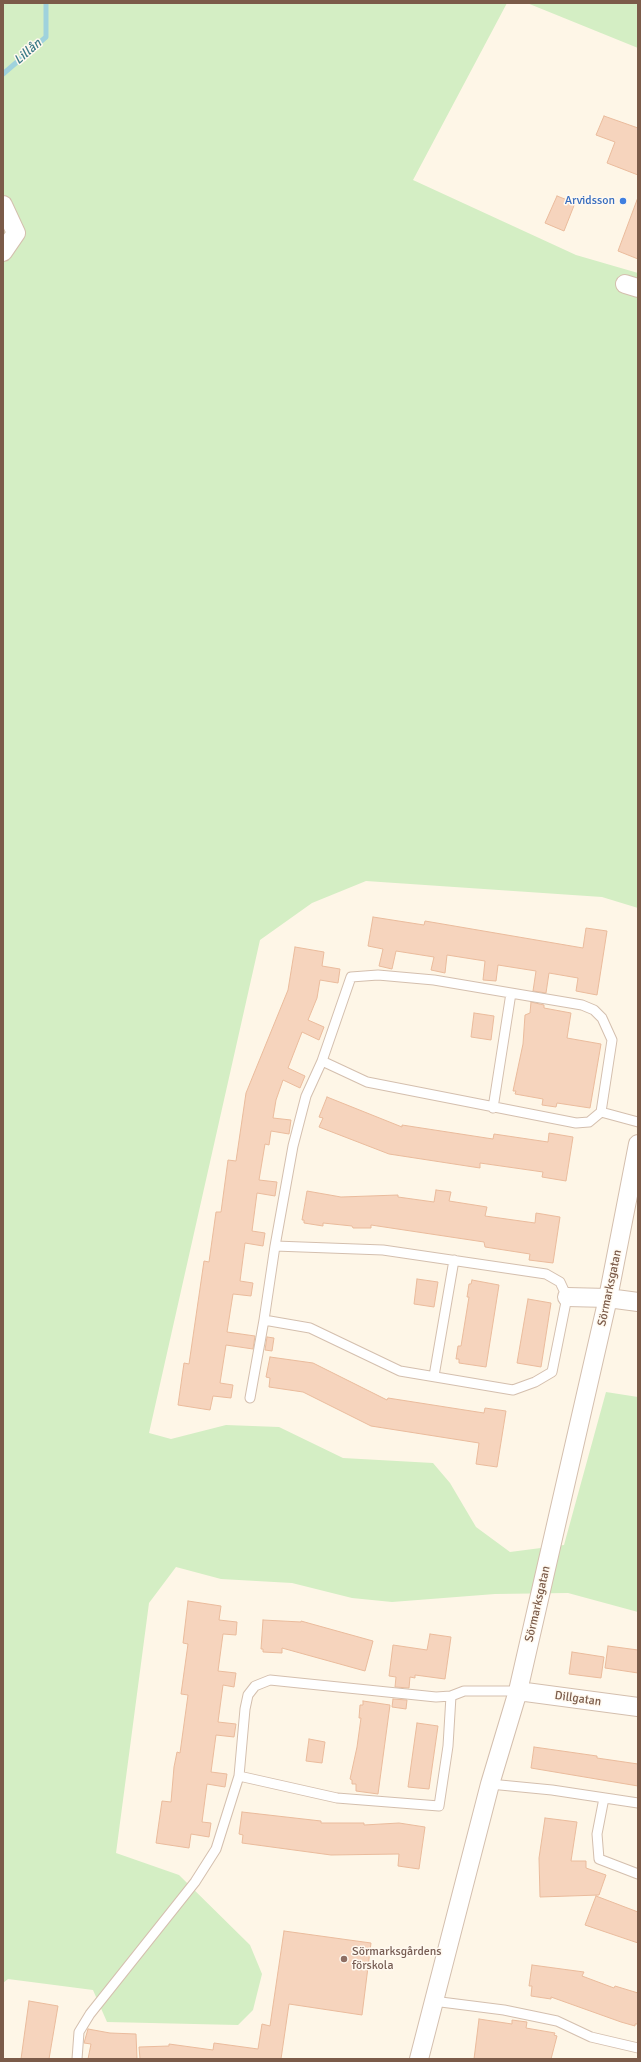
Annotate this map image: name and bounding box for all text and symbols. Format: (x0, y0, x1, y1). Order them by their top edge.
water label: Lillån (11, 36, 45, 68)
place label: Arvidsson (565, 194, 615, 208)
marker: Arvidsson (618, 196, 628, 206)
street label: Sörmarksgatan (595, 1248, 625, 1328)
street label: Sörmarksgatan (522, 1564, 554, 1644)
street label: Dillgatan (554, 1689, 602, 1709)
place label: Sörmarksgårdens förskola (352, 1945, 442, 1973)
marker: Sörmarksgårdens förskola (339, 1954, 349, 1964)

